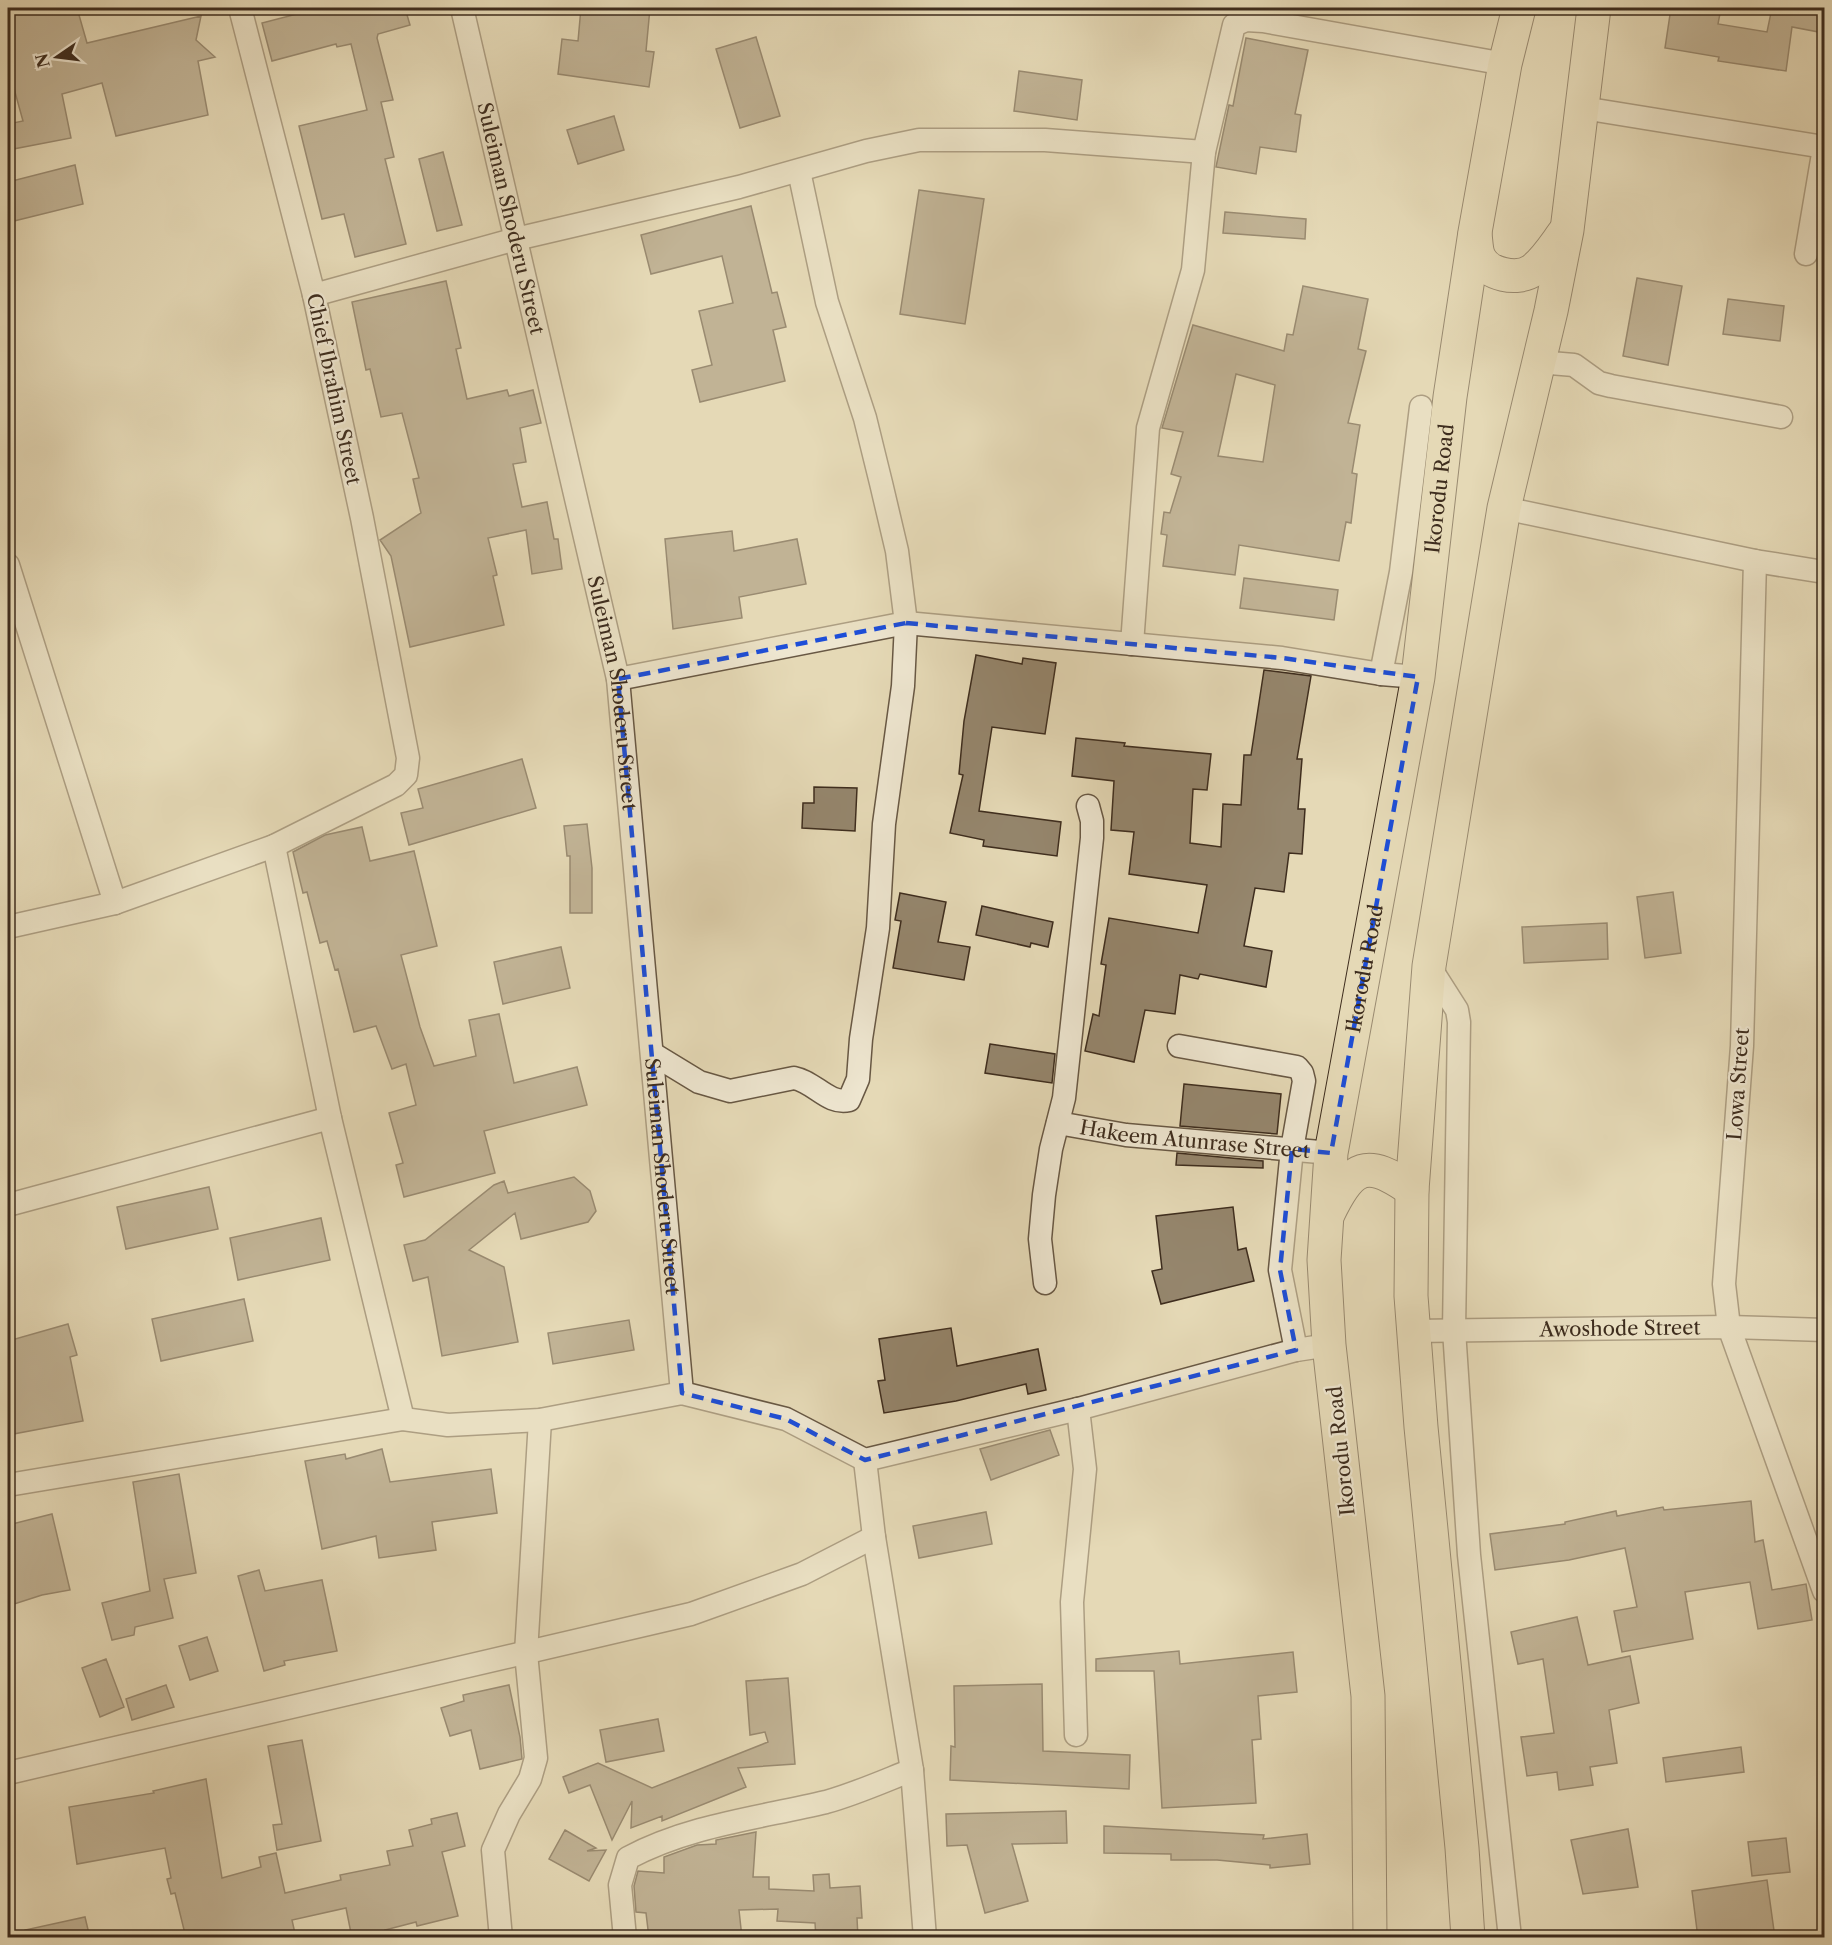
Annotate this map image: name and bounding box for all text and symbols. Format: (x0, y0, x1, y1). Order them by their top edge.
north arrow (27, 27, 87, 87)
text: N (31, 51, 54, 70)
street label: Suleiman Shoderu Street (472, 100, 550, 337)
street label: Chief Ibrahim Street (302, 291, 366, 487)
street label: Ikorodu Road (1420, 423, 1459, 555)
street label: Suleiman Shoderu Street (582, 573, 642, 811)
street label: Ikorodu Road (1341, 902, 1388, 1035)
street label: Lowa Street (1722, 1027, 1754, 1141)
street label: Suleiman Shoderu Street (640, 1057, 685, 1296)
street label: Hakeem Atunrase Street (1078, 1115, 1311, 1163)
street label: Awoshode Street (1538, 1315, 1701, 1341)
street label: Ikorodu Road (1322, 1385, 1360, 1517)

